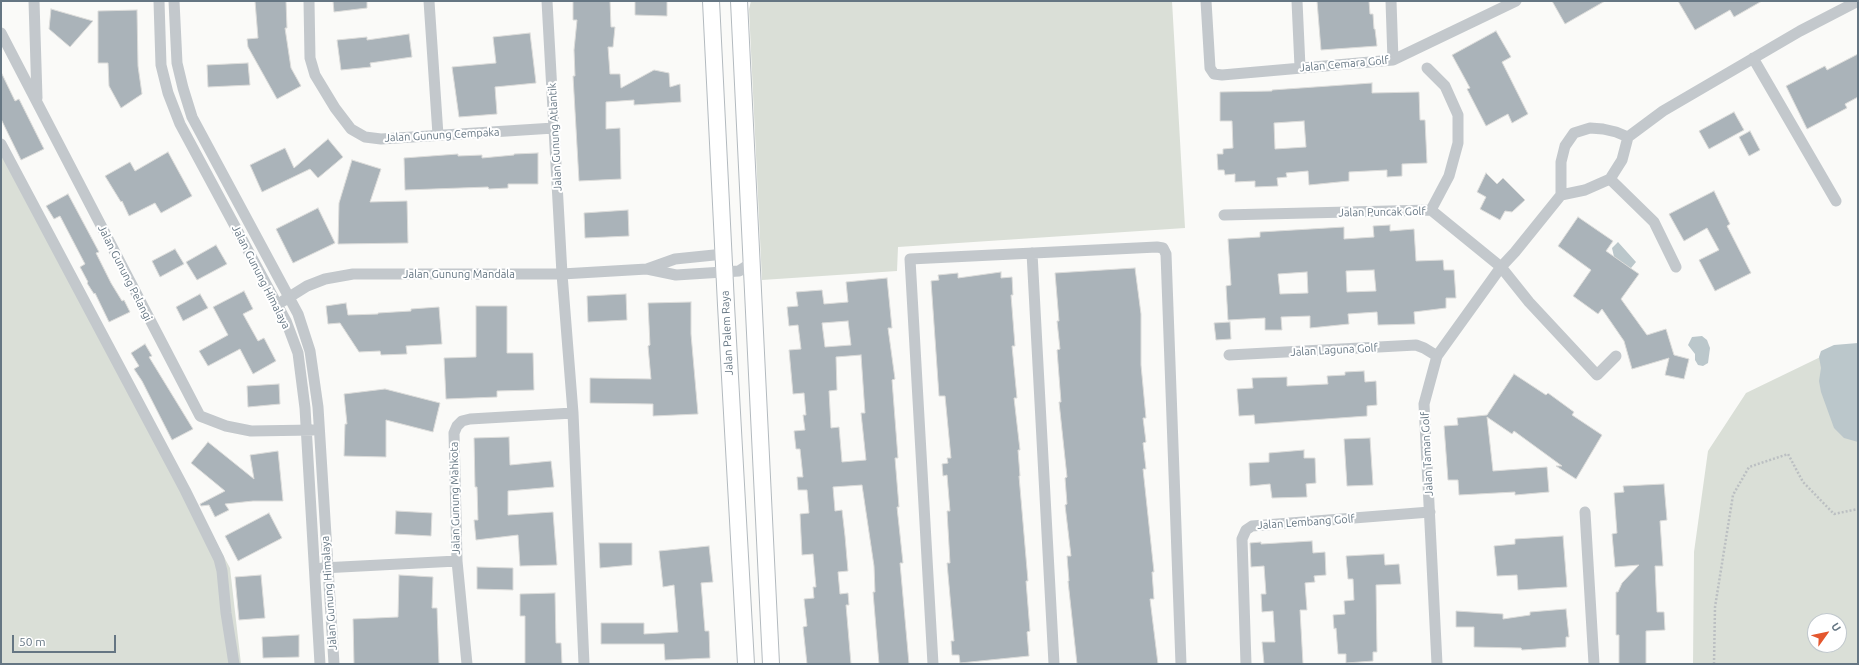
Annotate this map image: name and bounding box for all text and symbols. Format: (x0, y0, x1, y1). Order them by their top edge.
street label: Jalan Cemara Golf (1299, 54, 1389, 74)
street label: Jalan Gunung Atlantik (546, 82, 564, 192)
street label: Jalan Gunung Cempaka (384, 125, 500, 145)
street label: Jalan Puncak Golf (1338, 205, 1426, 219)
street label: Jalan Gunung Pelangi (95, 223, 155, 323)
street label: Jalan Gunung Himalaya (229, 223, 293, 331)
street label: Jalan Gunung Mandala (403, 267, 515, 281)
street label: Jalan Palem Raya (718, 290, 736, 376)
street label: Jalan Laguna Golf (1290, 341, 1378, 359)
street label: Jalan Taman Golf (1418, 411, 1436, 497)
street label: Jalan Gunung Mahkota (447, 441, 463, 555)
street label: Jalan Lembang Golf (1257, 512, 1355, 532)
street label: Jalan Gunung Himalaya (318, 535, 340, 651)
north arrow (1807, 613, 1847, 653)
text: U (1829, 621, 1843, 634)
scale bar (14, 627, 118, 653)
text: 50 m (19, 635, 46, 648)

